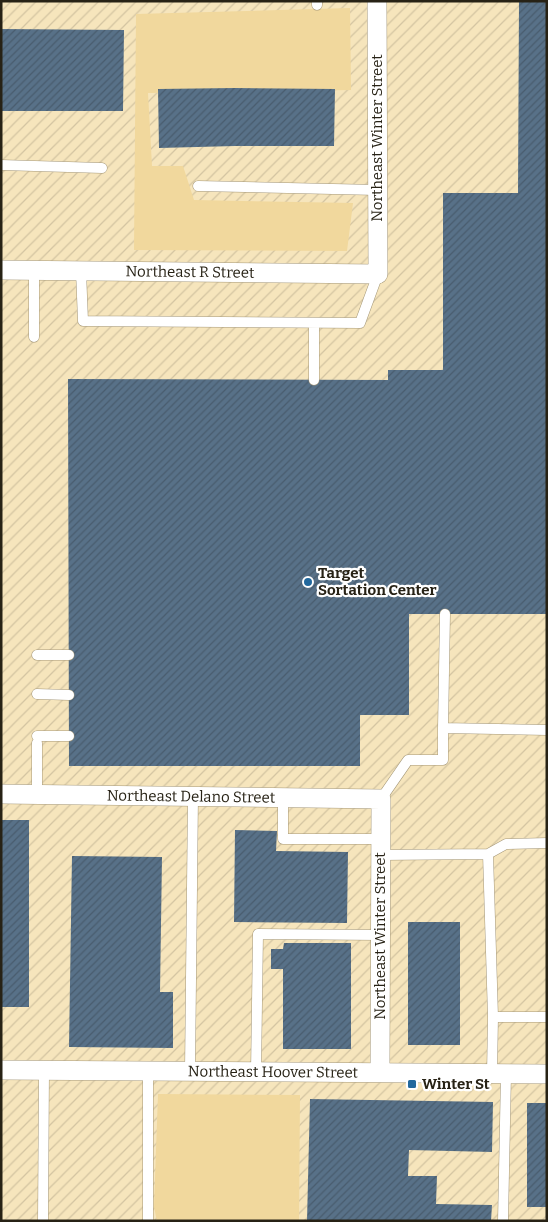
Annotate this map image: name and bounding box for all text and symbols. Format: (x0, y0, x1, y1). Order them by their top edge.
street label: Northeast Winter Street (368, 54, 386, 222)
street label: Northeast R Street (125, 262, 255, 282)
place label: Target Sortation Center (318, 564, 437, 599)
marker: Target Sortation Center (302, 576, 314, 588)
street label: Northeast Delano Street (107, 786, 276, 807)
street label: Northeast Winter Street (371, 852, 389, 1020)
street label: Northeast Hoover Street (188, 1062, 359, 1082)
place label: Winter St (422, 1075, 490, 1093)
marker: Winter St (406, 1078, 418, 1090)

